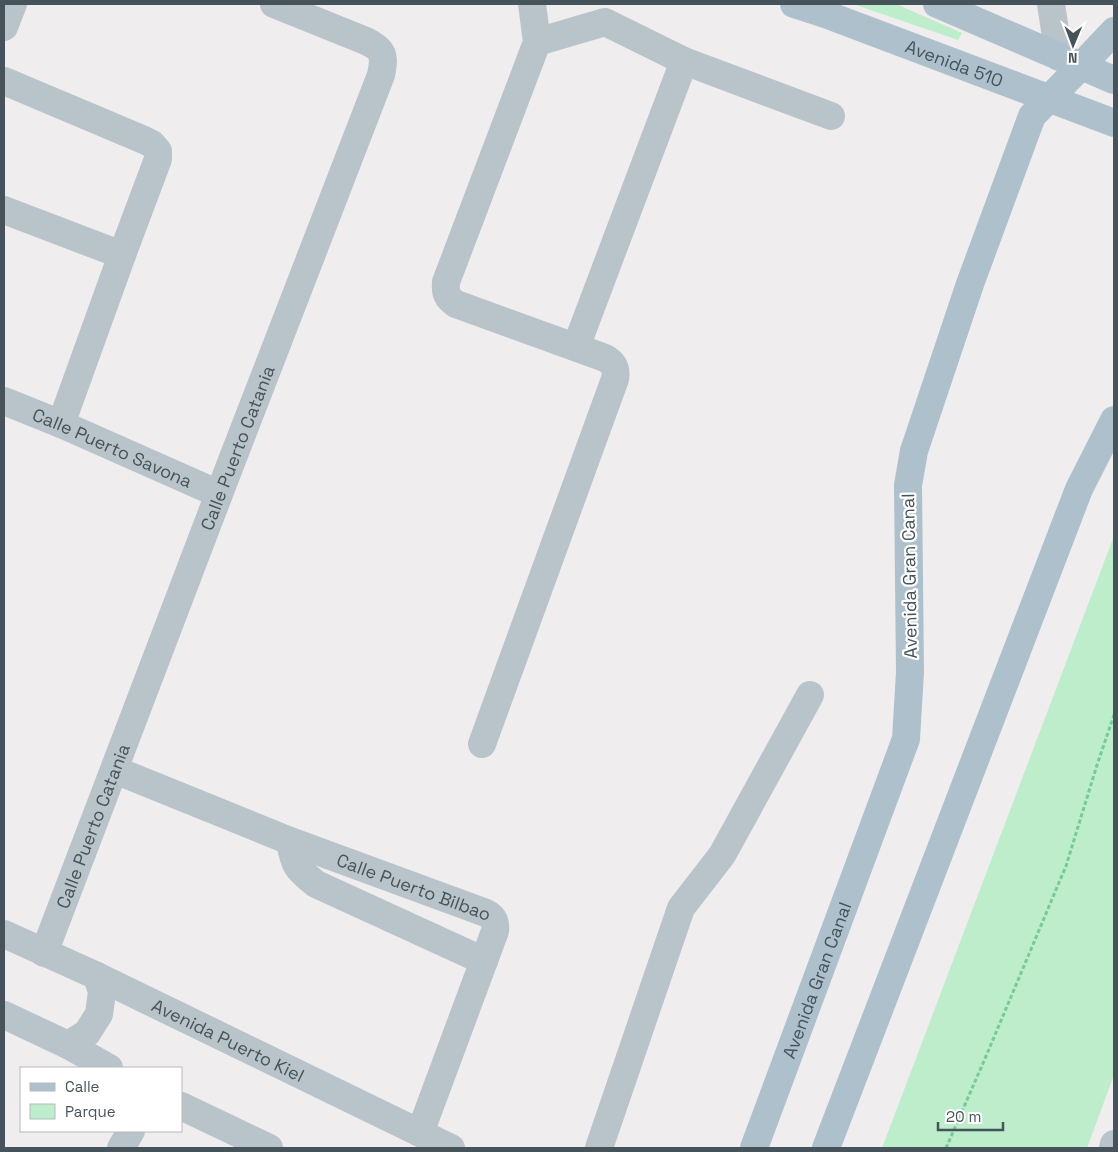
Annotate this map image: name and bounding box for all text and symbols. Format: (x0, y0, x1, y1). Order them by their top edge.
north arrow (1048, 20, 1098, 70)
street label: Avenida 510 (902, 34, 1007, 92)
text: N (1068, 49, 1078, 67)
street label: Calle Puerto Catania (195, 362, 279, 533)
street label: Calle Puerto Savona (29, 402, 196, 492)
street label: Avenida Gran Canal (896, 493, 922, 659)
street label: Calle Puerto Catania (51, 740, 134, 912)
street label: Calle Puerto Bilbao (334, 848, 494, 925)
street label: Avenida Gran Canal (777, 899, 856, 1062)
street label: Avenida Puerto Kiel (148, 993, 308, 1087)
legend (20, 1067, 182, 1132)
text: Calle (65, 1077, 100, 1096)
scale bar (938, 1100, 1003, 1132)
text: Parque (65, 1102, 116, 1121)
text: 20 m (946, 1107, 981, 1126)

